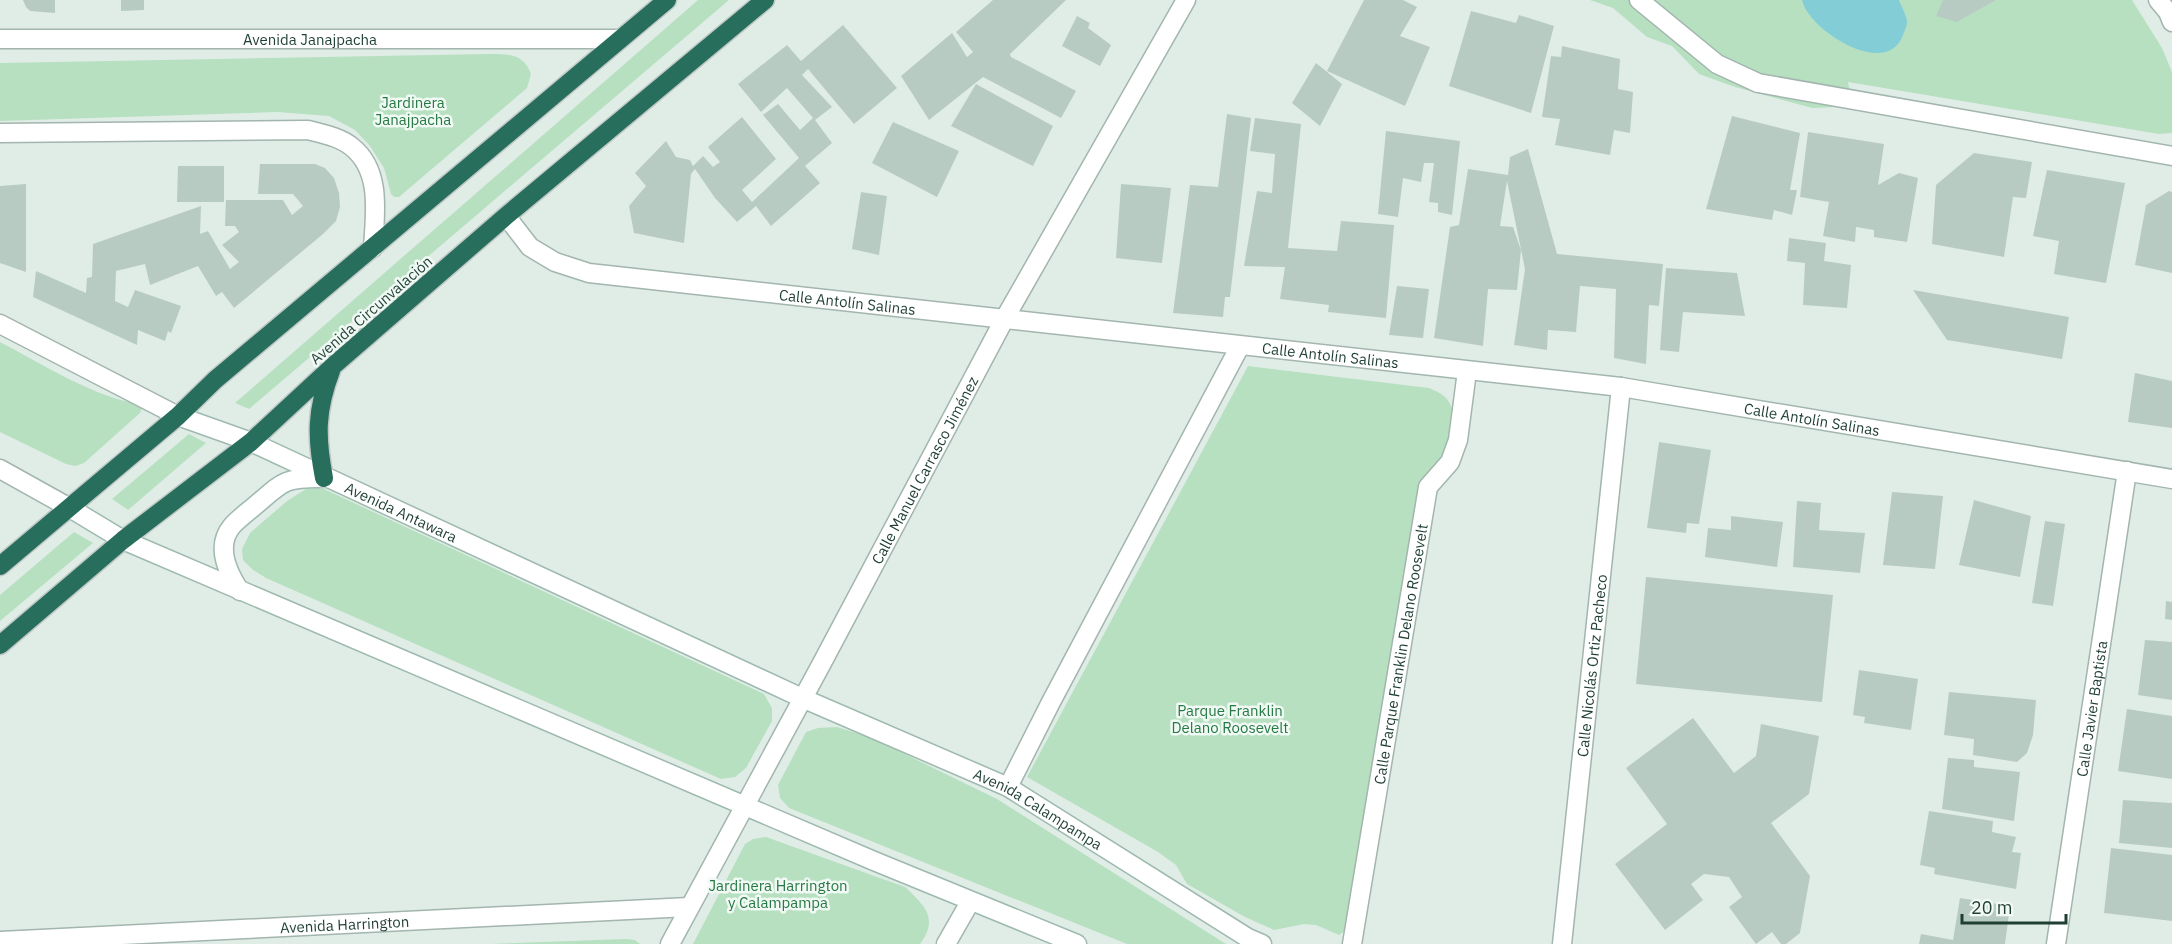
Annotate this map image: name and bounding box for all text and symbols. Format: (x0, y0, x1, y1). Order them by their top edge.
street label: Avenida Janajpacha (243, 30, 377, 49)
park label: Jardinera Janajpacha (375, 93, 451, 129)
street label: Avenida Circunvalación (306, 252, 436, 368)
street label: Calle Antolín Salinas (778, 285, 917, 319)
street label: Calle Antolín Salinas (1261, 338, 1400, 372)
street label: Calle Manuel Carrasco Jiménez (867, 373, 982, 567)
street label: Calle Antolín Salinas (1743, 398, 1881, 440)
street label: Avenida Antawara (342, 477, 460, 546)
street label: Calle Parque Franklin Delano Roosevelt (1369, 522, 1431, 786)
street label: Calle Nicolás Ortiz Pacheco (1572, 573, 1611, 758)
street label: Calle Javier Baptista (2072, 639, 2111, 778)
park label: Parque Franklin Delano Roosevelt (1171, 701, 1289, 737)
street label: Avenida Calampampa (971, 764, 1106, 854)
park label: Jardinera Harrington y Calampampa (708, 876, 848, 912)
scale bar (1962, 887, 2066, 925)
text: 20 m (1971, 896, 2013, 919)
street label: Avenida Harrington (279, 911, 410, 937)

